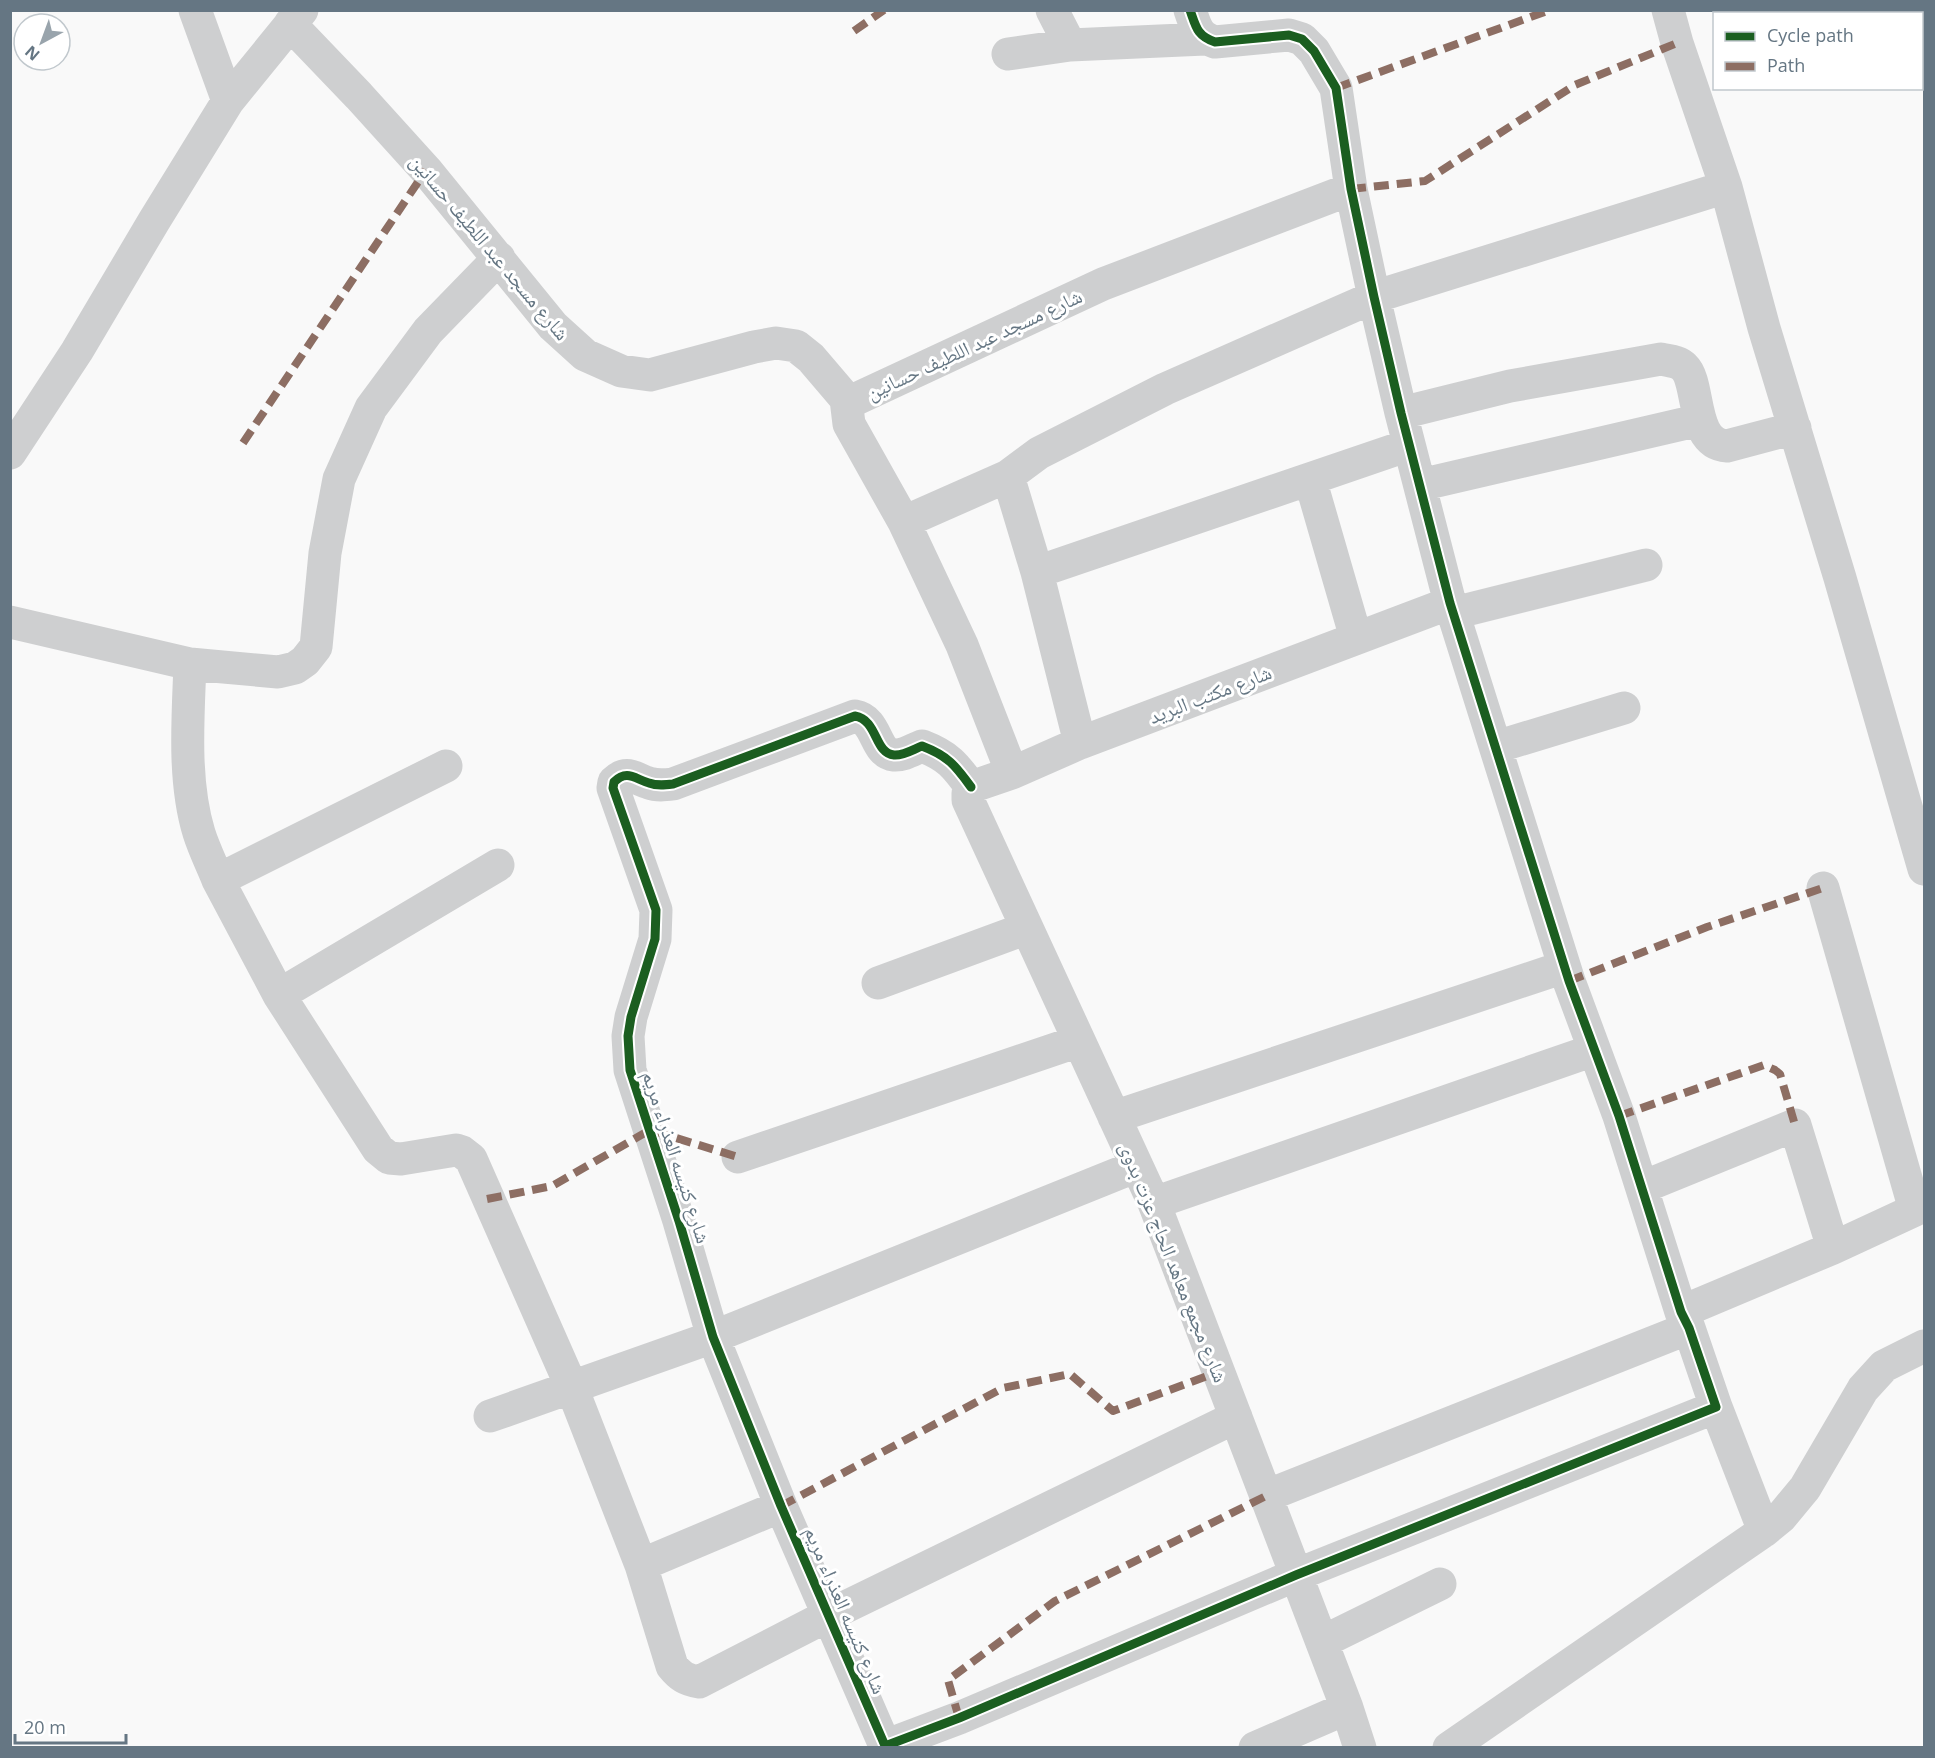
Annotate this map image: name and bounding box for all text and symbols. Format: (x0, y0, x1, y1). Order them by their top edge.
north arrow (12, 12, 72, 72)
legend (1713, 12, 1923, 90)
text: Cycle path (1767, 23, 1854, 47)
text: N (20, 41, 44, 66)
text: Path (1767, 53, 1805, 77)
street label: شارع مسجد عبد اللطيف حسانين (404, 148, 576, 346)
street label: شارع مسجد عبد اللطيف حسانين (862, 282, 1086, 406)
street label: شارع مكتب البريد (1145, 658, 1275, 730)
street label: شارع كنيسه العذراء مريم (635, 1067, 718, 1247)
street label: شارع مجمع معاهد الحاج عزت بدوى (1113, 1138, 1235, 1386)
street label: شارع كنيسه العذراء مريم (798, 1522, 894, 1698)
scale bar (15, 1707, 126, 1745)
text: 20 m (24, 1715, 66, 1739)

